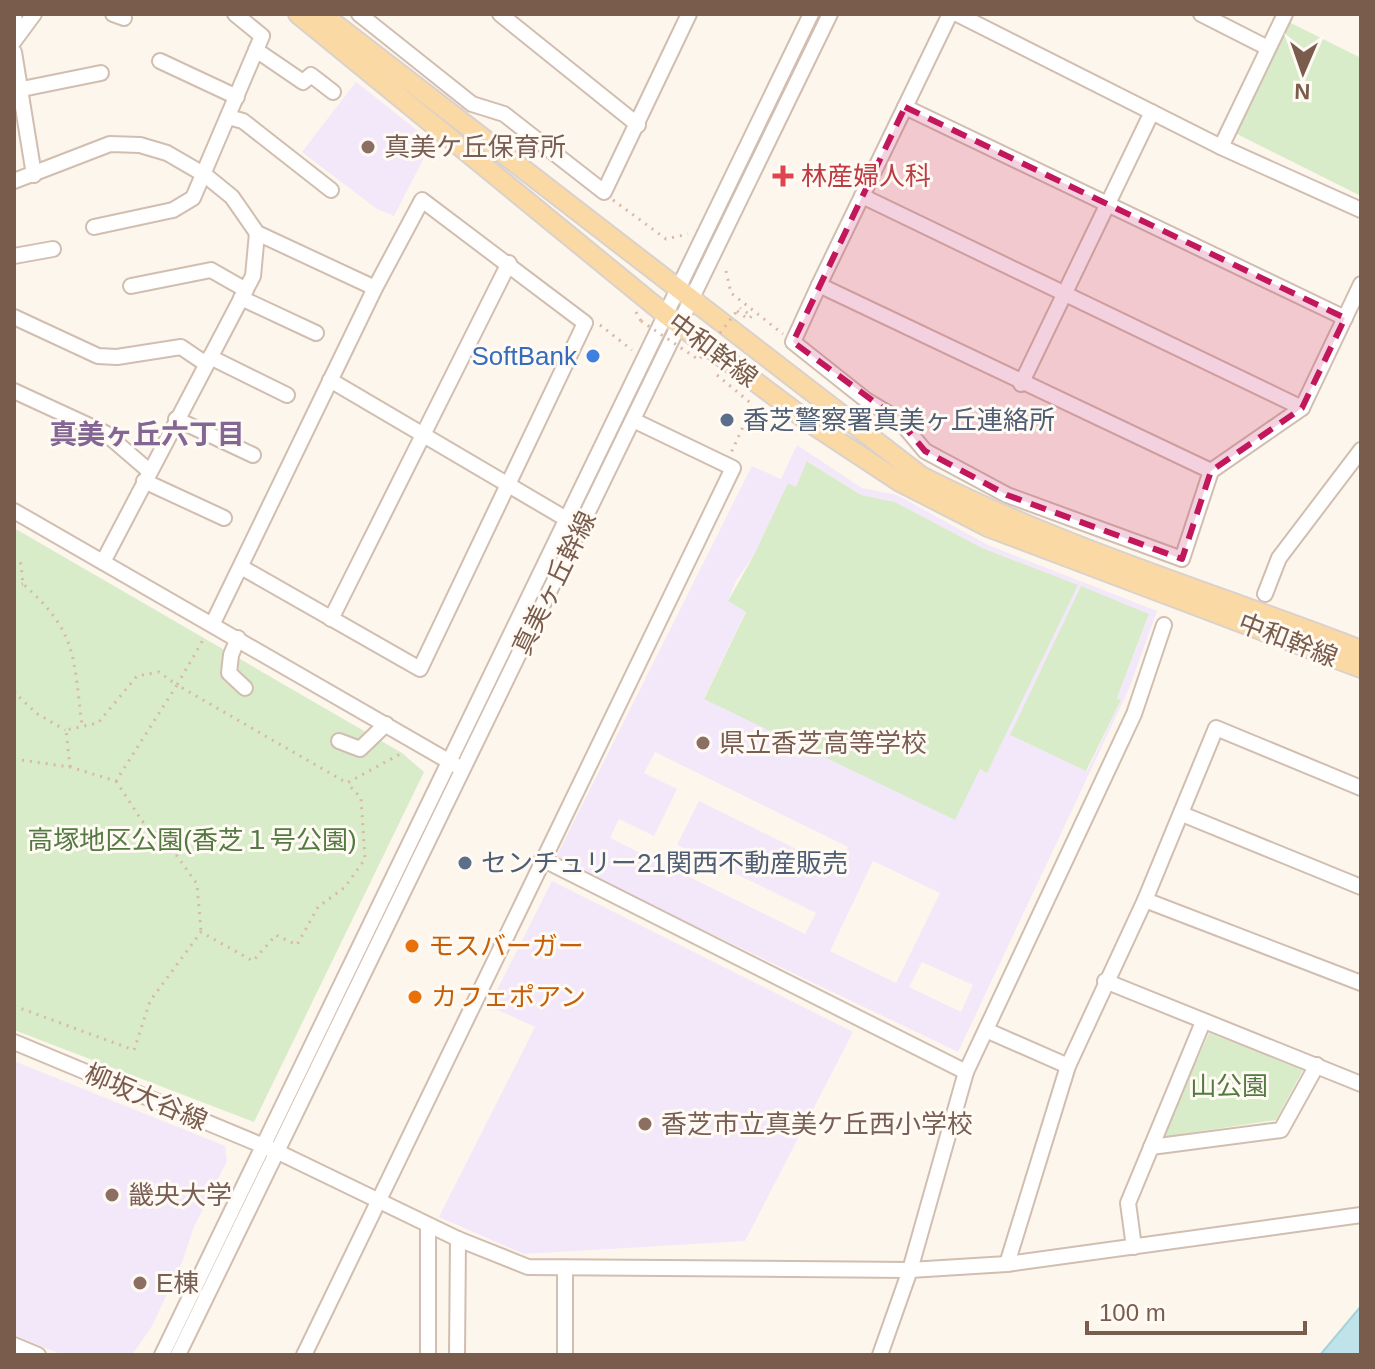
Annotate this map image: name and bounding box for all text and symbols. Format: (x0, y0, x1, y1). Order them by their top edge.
north arrow (1263, 32, 1343, 112)
text: N (1294, 79, 1311, 104)
place label: 真美ケ丘保育所 (384, 132, 566, 162)
marker: 真美ケ丘保育所 (359, 138, 377, 156)
place label: 林産婦人科 (801, 161, 931, 191)
marker: 林産婦人科 (772, 165, 794, 187)
street label: 中和幹線 (662, 307, 764, 393)
place label: SoftBank (471, 341, 578, 371)
marker: SoftBank (584, 347, 602, 365)
place label: 香芝警察署真美ヶ丘連絡所 (743, 405, 1055, 435)
marker: 香芝警察署真美ヶ丘連絡所 (718, 411, 736, 429)
district label: 真美ヶ丘六丁目 (49, 419, 245, 450)
street label: 真美ヶ丘幹線 (506, 506, 602, 660)
street label: 中和幹線 (1234, 607, 1342, 673)
place label: 県立香芝高等学校 (719, 728, 927, 758)
marker: 県立香芝高等学校 (694, 734, 712, 752)
park label: 高塚地区公園(香芝１号公園) (27, 825, 357, 855)
place label: センチュリー21関西不動産販売 (481, 848, 848, 878)
marker: センチュリー21関西不動産販売 (456, 854, 474, 872)
place label: モスバーガー (428, 931, 584, 961)
marker: モスバーガー (403, 937, 421, 955)
place label: カフェポアン (431, 982, 586, 1012)
marker: カフェポアン (406, 988, 424, 1006)
street label: 柳坂大谷線 (80, 1058, 212, 1136)
park label: 山公園 (1190, 1071, 1268, 1101)
place label: 香芝市立真美ケ丘西小学校 (661, 1109, 973, 1139)
marker: 香芝市立真美ケ丘西小学校 (636, 1115, 654, 1133)
place label: 畿央大学 (128, 1180, 232, 1210)
marker: 畿央大学 (103, 1186, 121, 1204)
place label: E棟 (156, 1268, 199, 1298)
marker: E棟 (131, 1274, 149, 1292)
scale bar (1087, 1285, 1305, 1335)
text: 100 m (1099, 1299, 1166, 1326)

